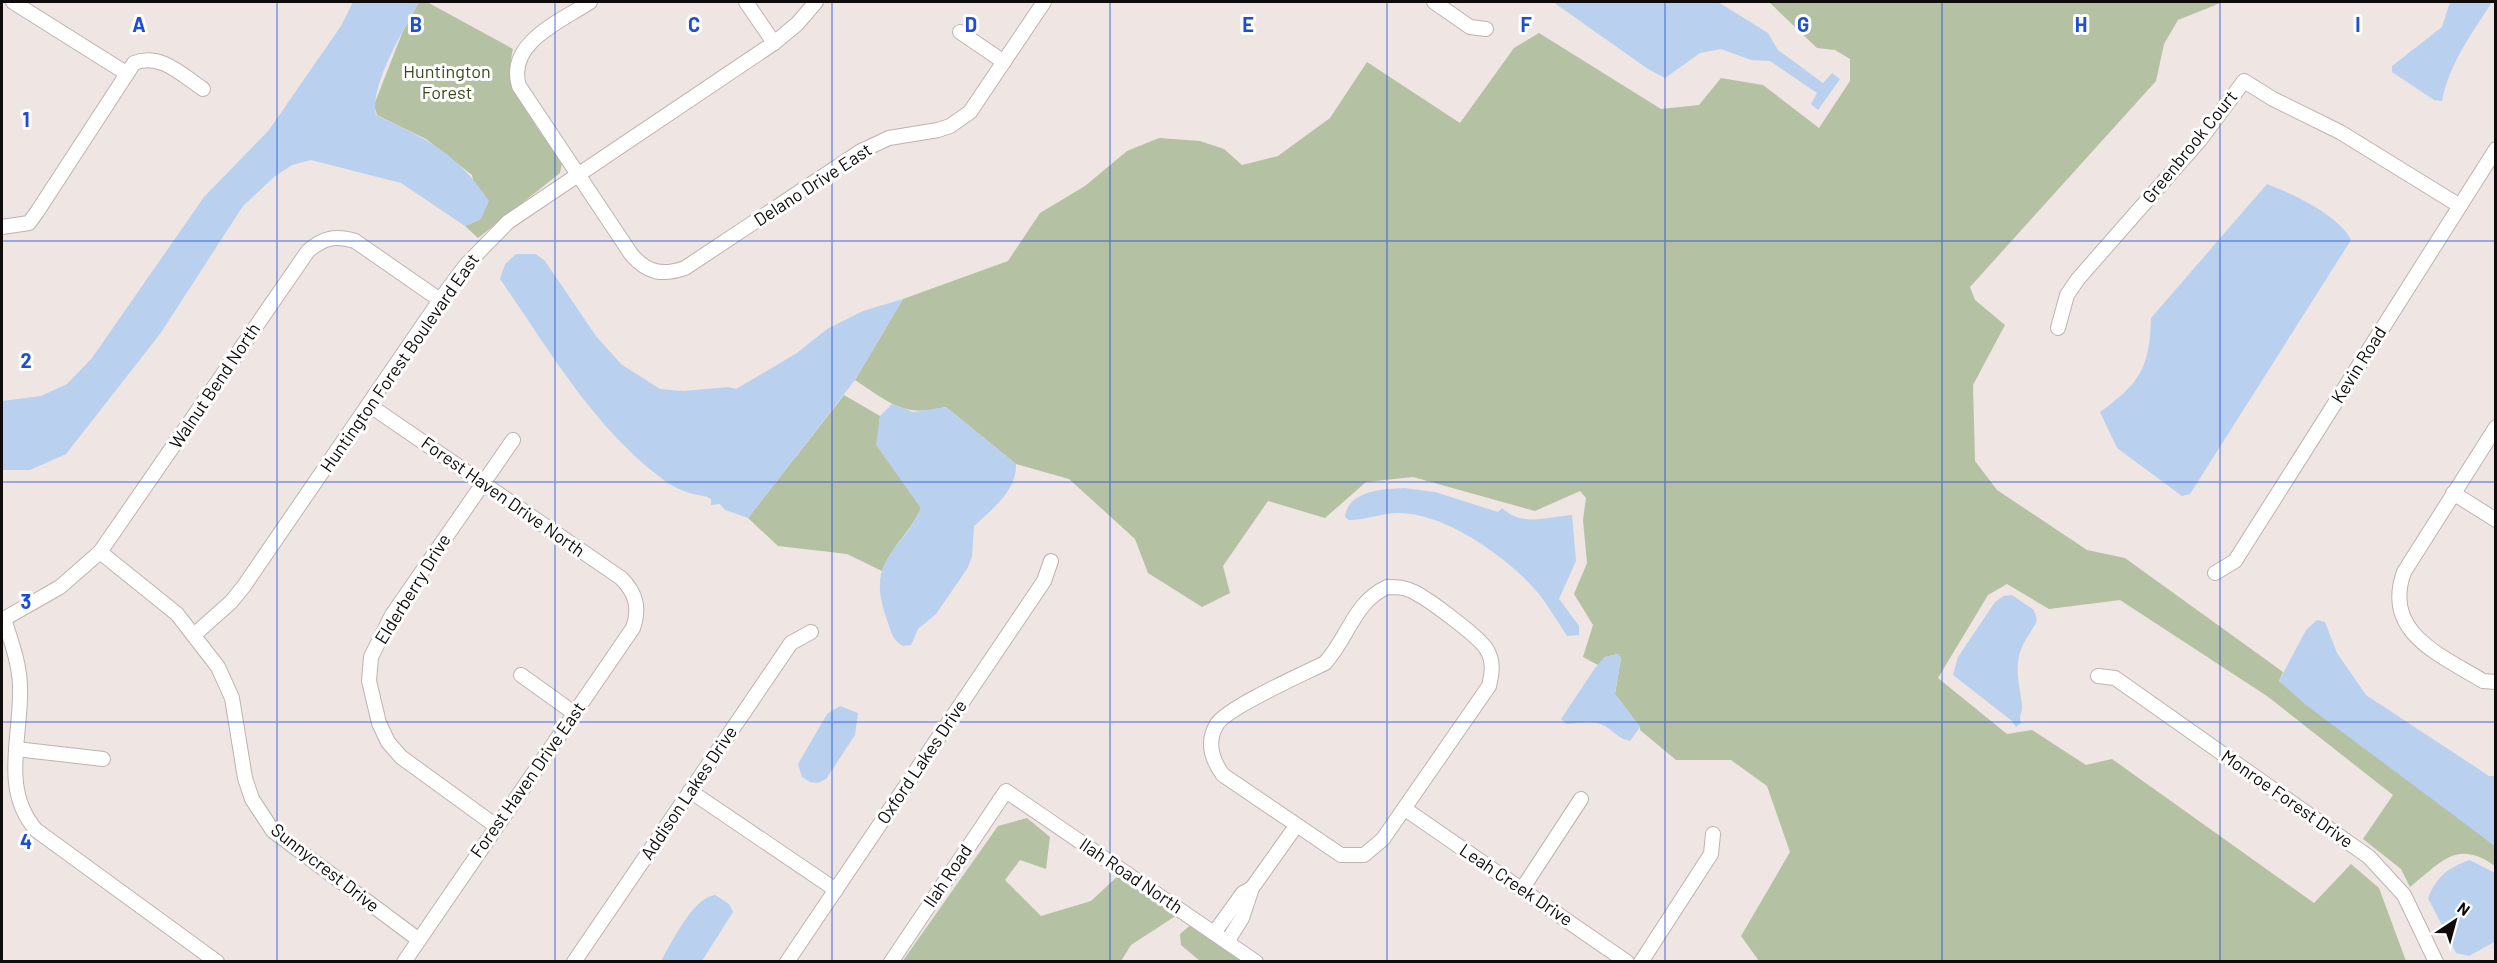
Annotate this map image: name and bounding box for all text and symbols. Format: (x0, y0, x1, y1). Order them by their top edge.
text: A (132, 12, 146, 36)
text: B (410, 12, 422, 36)
text: C (688, 12, 700, 36)
text: D (965, 12, 977, 36)
text: E (1242, 12, 1254, 36)
text: F (1520, 12, 1532, 36)
text: G (1797, 12, 1809, 36)
text: H (2075, 12, 2087, 36)
text: I (2355, 12, 2361, 36)
park label: Huntington Forest (403, 60, 491, 103)
street label: Greenbrook Court (2137, 86, 2241, 207)
text: 1 (22, 107, 30, 131)
street label: Delano Drive East (749, 138, 875, 230)
street label: Huntington Forest Boulevard East (315, 249, 483, 476)
street label: Walnut Bend North (164, 318, 264, 452)
street label: Kevin Road (2326, 322, 2390, 407)
text: 2 (20, 348, 32, 372)
street label: Forest Haven Drive North (417, 431, 590, 561)
street label: Elderberry Drive (369, 529, 455, 648)
text: 3 (21, 589, 31, 613)
street label: Oxford Lakes Drive (872, 695, 971, 828)
street label: Forest Haven Drive East (465, 697, 589, 862)
street label: Addison Lakes Drive (635, 721, 741, 864)
street label: Monroe Forest Drive (2217, 744, 2358, 852)
street label: Sunnycrest Drive (267, 818, 384, 916)
text: 4 (20, 829, 32, 853)
street label: Ilah Road North (1076, 833, 1187, 918)
street label: Leah Creek Drive (1456, 838, 1577, 930)
street label: Ilah Road (918, 840, 976, 911)
north arrow (2425, 891, 2485, 951)
text: N (2454, 898, 2474, 919)

